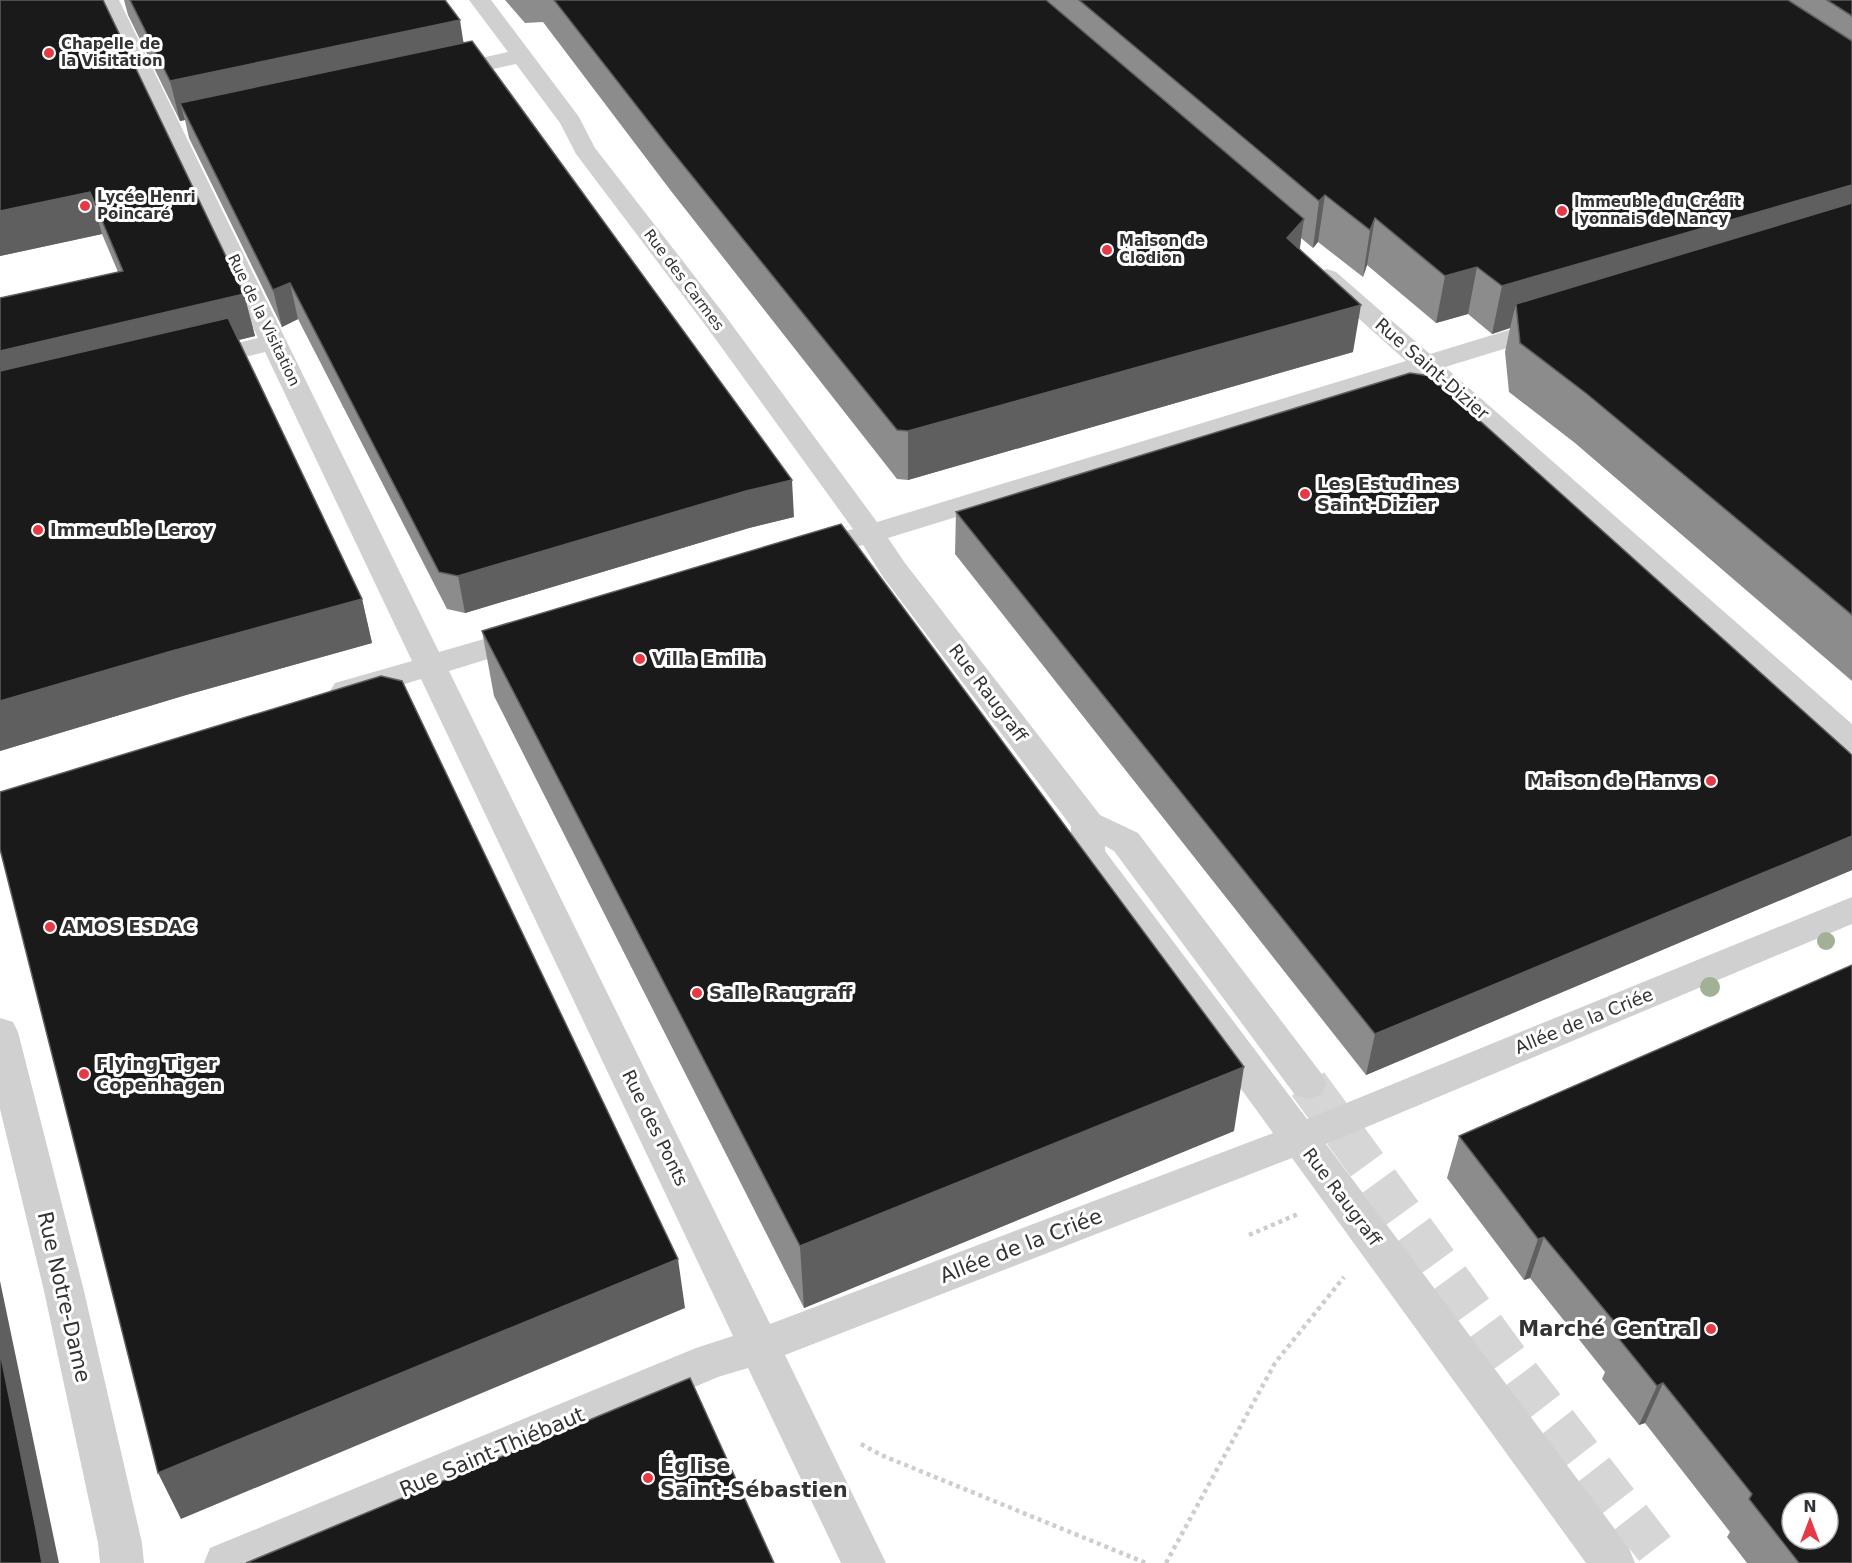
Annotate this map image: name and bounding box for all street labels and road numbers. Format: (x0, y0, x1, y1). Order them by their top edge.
street label: Rue des Carmes (640, 226, 728, 334)
street label: Rue de la Visitation (224, 251, 304, 389)
street label: Rue Saint-Dizier (1371, 313, 1494, 424)
street label: Rue Raugraff (945, 640, 1032, 746)
street label: Allée de la Criée (1512, 983, 1656, 1058)
street label: Rue des Ponts (618, 1066, 693, 1189)
street label: Rue Raugraff (1299, 1144, 1386, 1250)
street label: Allée de la Criée (936, 1204, 1106, 1288)
street label: Rue Notre-Dame (33, 1209, 95, 1385)
street label: Rue Saint-Thiébaut (396, 1402, 588, 1502)

